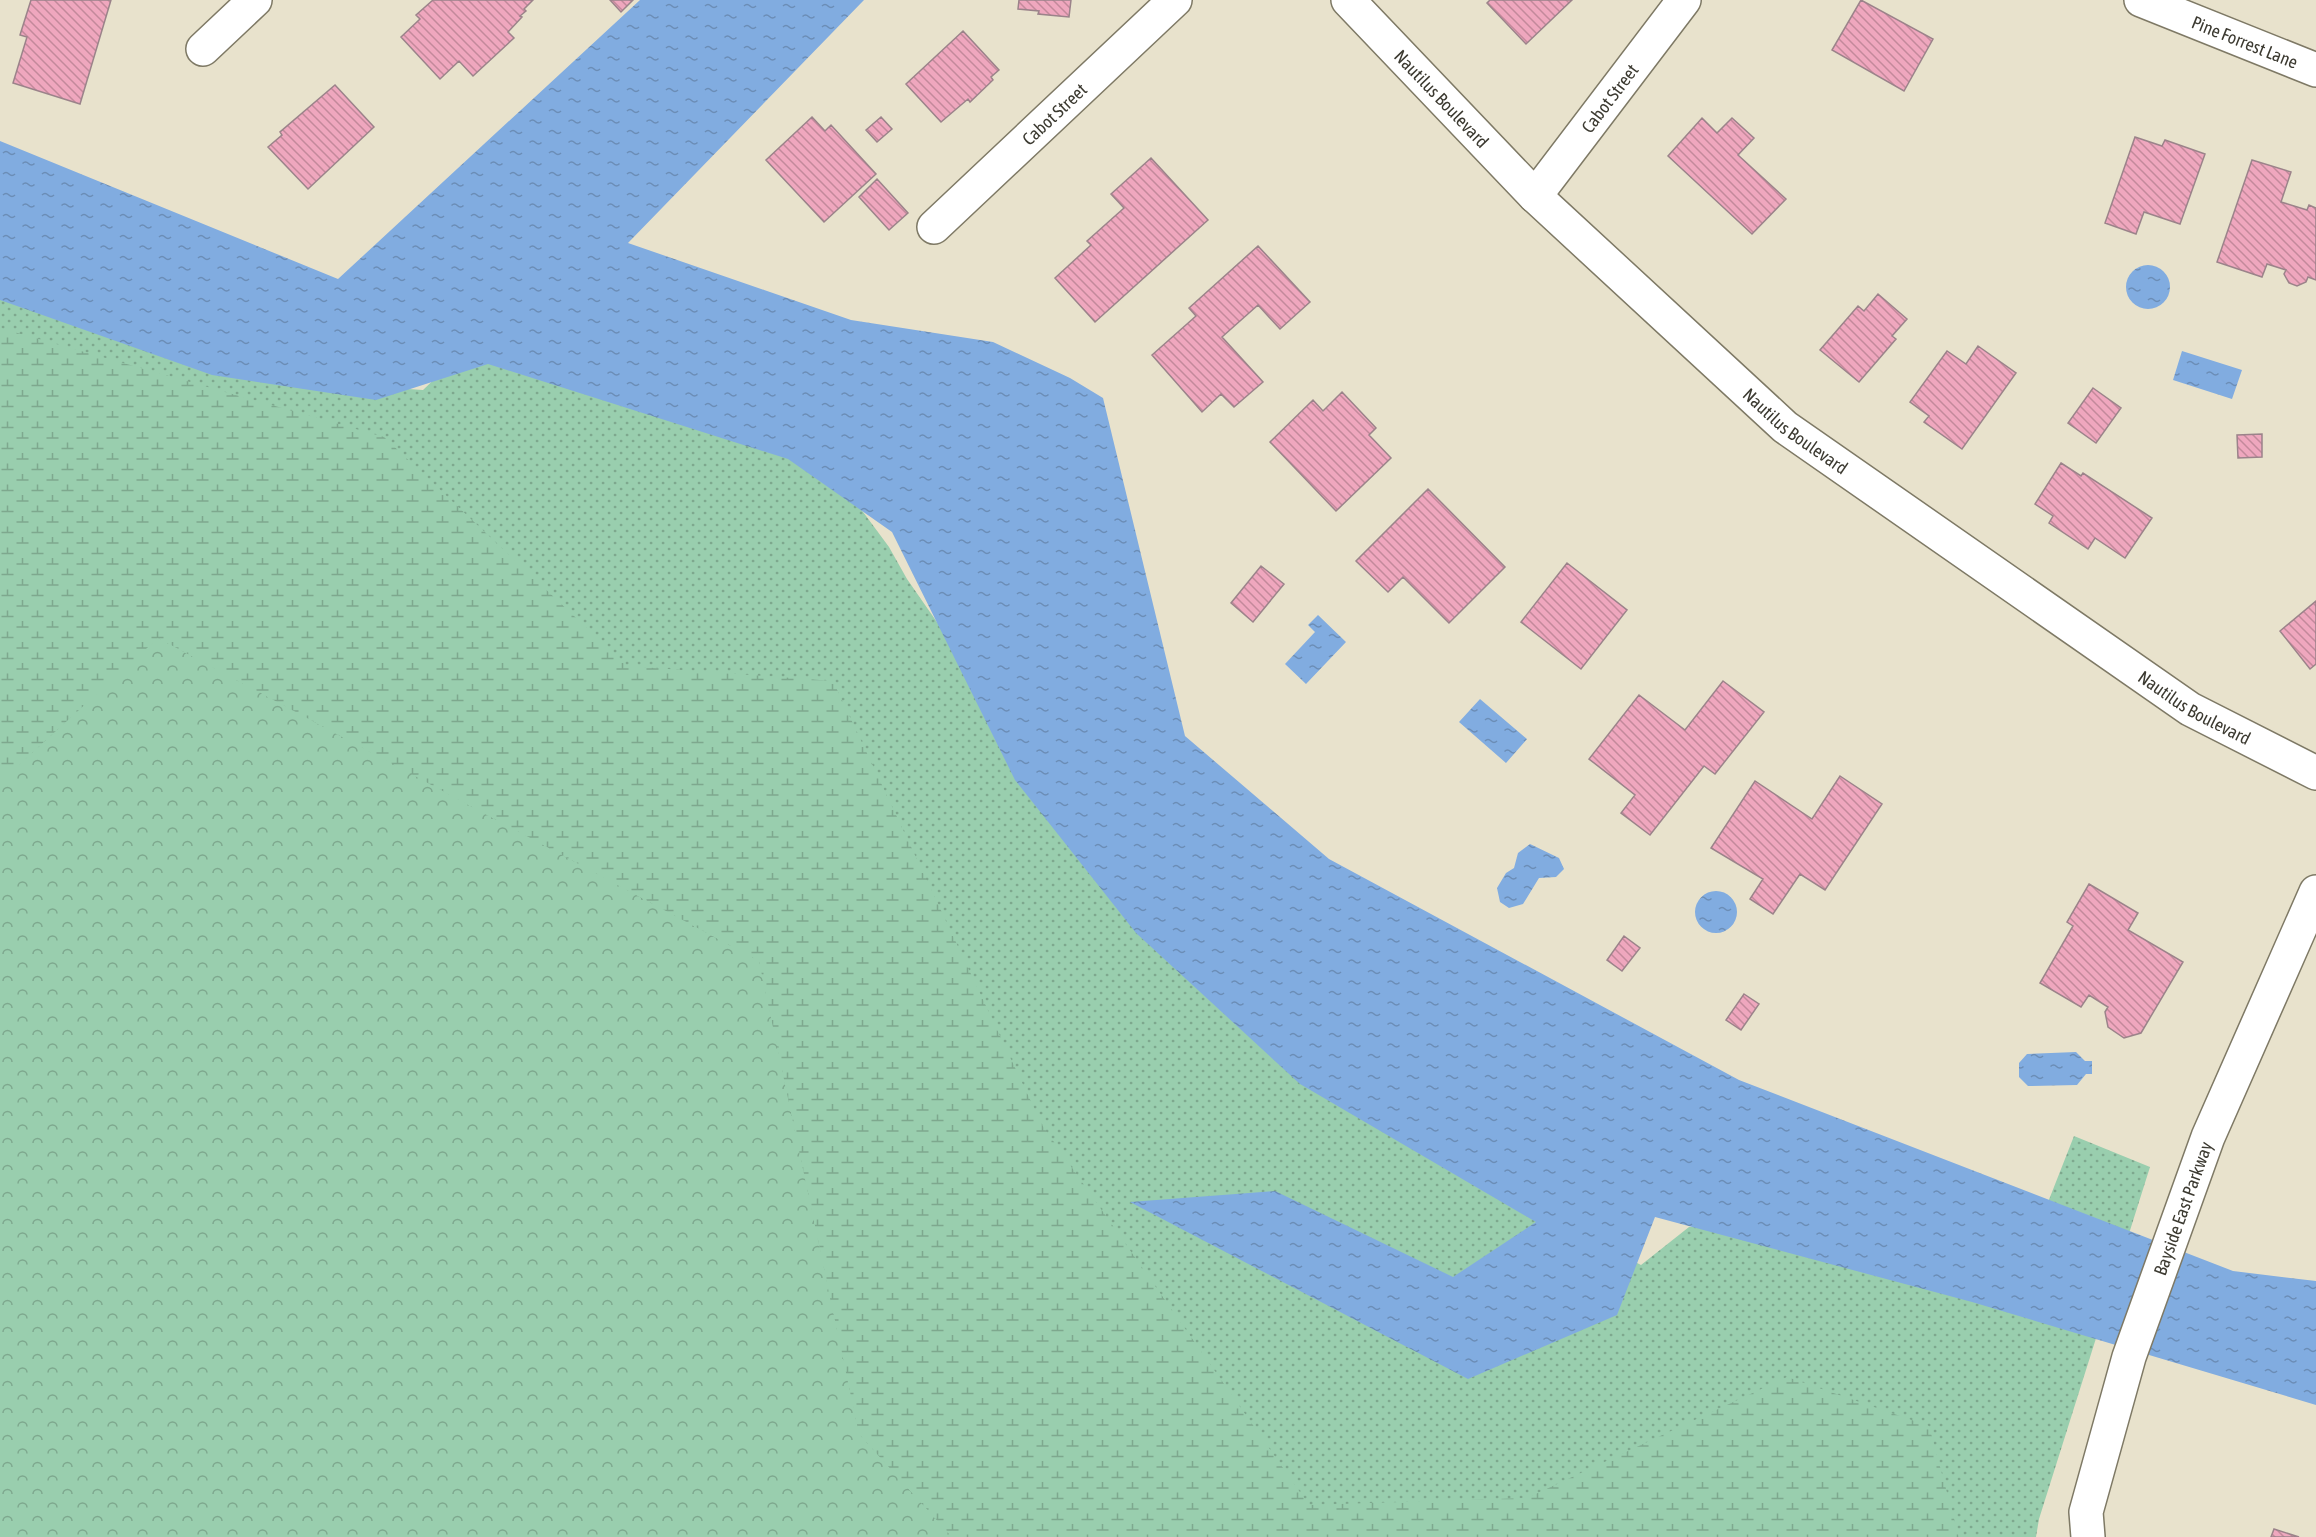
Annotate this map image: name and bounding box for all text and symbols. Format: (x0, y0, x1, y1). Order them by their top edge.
street label: Pine Forrest Lane (2189, 11, 2301, 72)
street label: Nautilus Boulevard (1390, 45, 1493, 152)
street label: Cabot Street (1577, 60, 1642, 137)
street label: Cabot Street (1018, 79, 1091, 149)
street label: Nautilus Boulevard (1739, 383, 1852, 478)
street label: Nautilus Boulevard (2134, 666, 2254, 749)
street label: Bayside East Parkway (2149, 1139, 2216, 1278)

